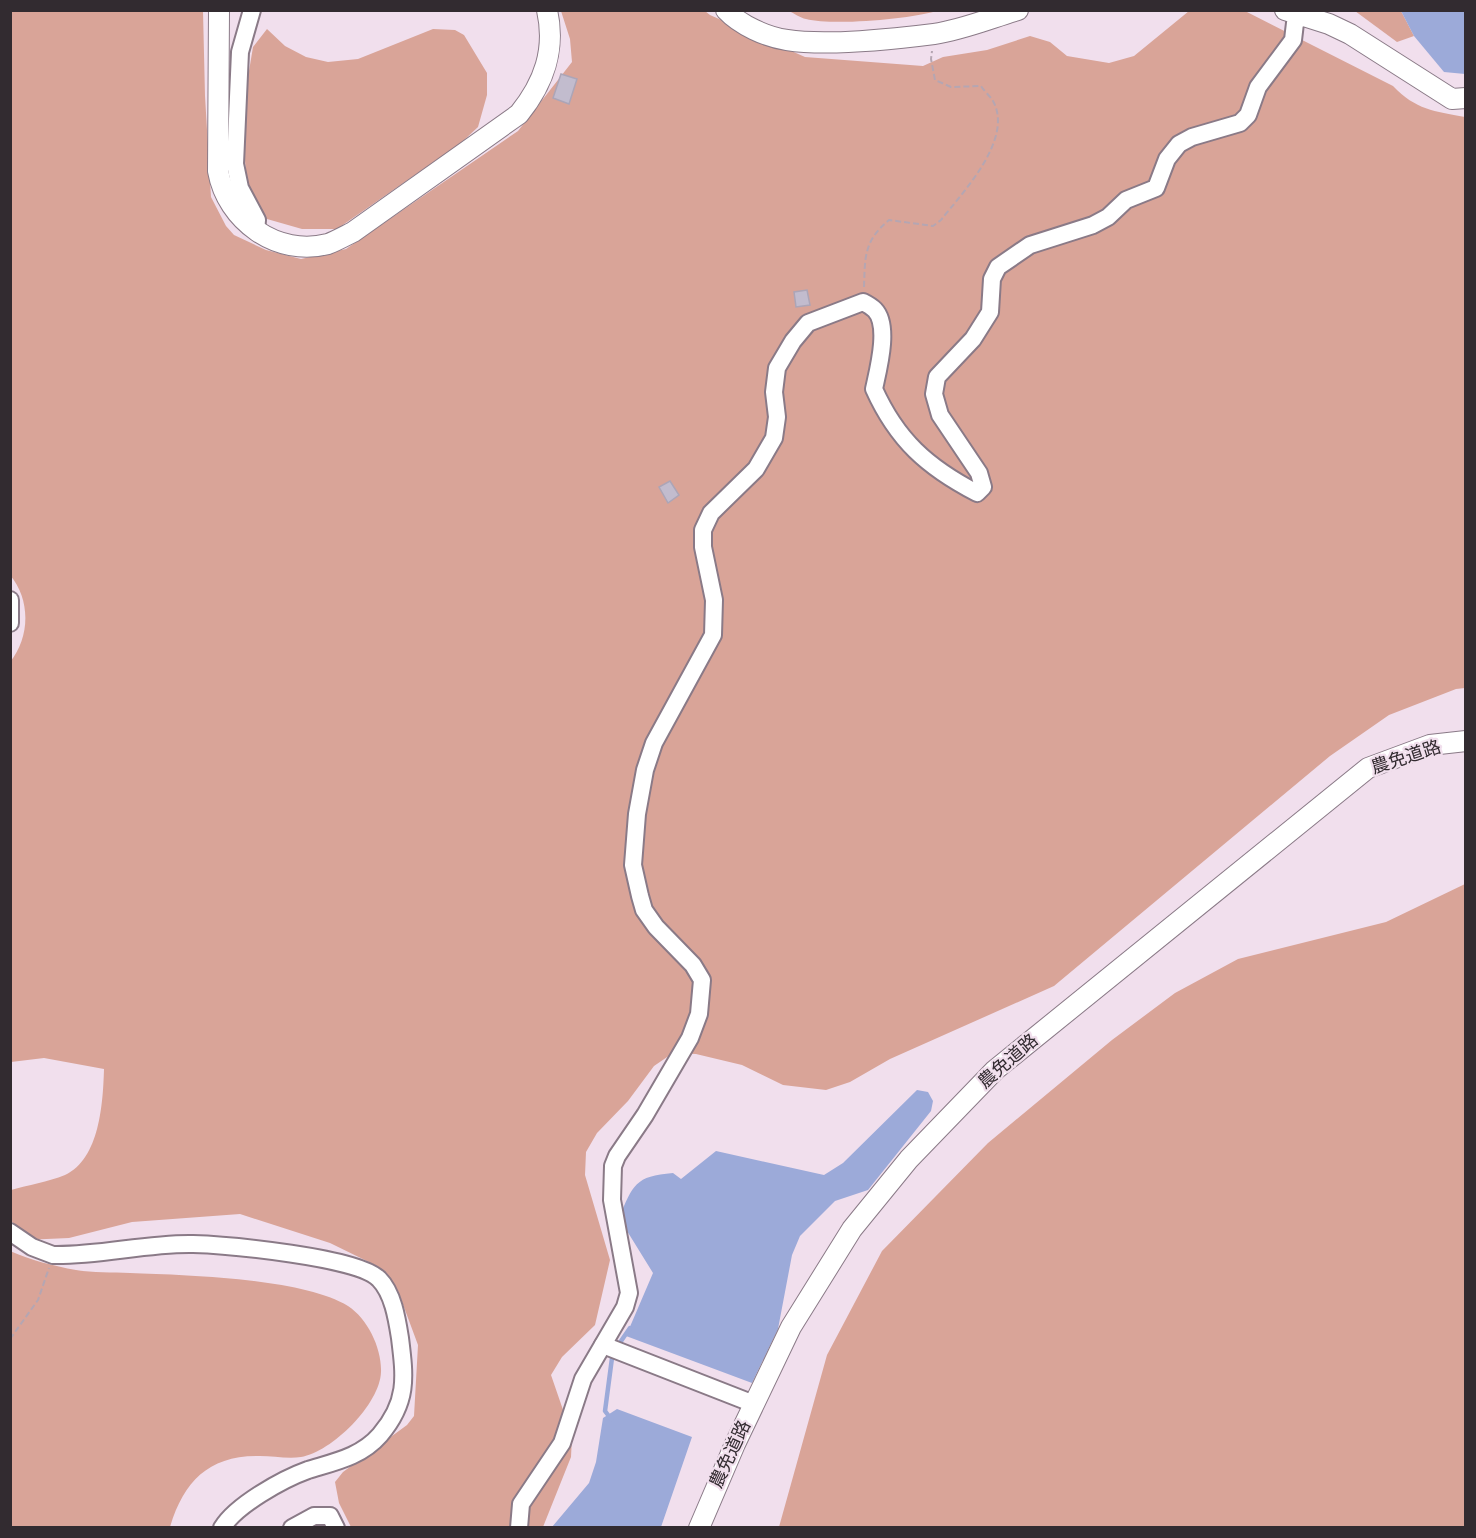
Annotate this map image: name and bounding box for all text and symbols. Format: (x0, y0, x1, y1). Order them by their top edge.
street label: 農免道路 (1368, 735, 1444, 779)
street label: 農免道路 (974, 1029, 1042, 1093)
street label: 農免道路 (705, 1417, 755, 1491)

